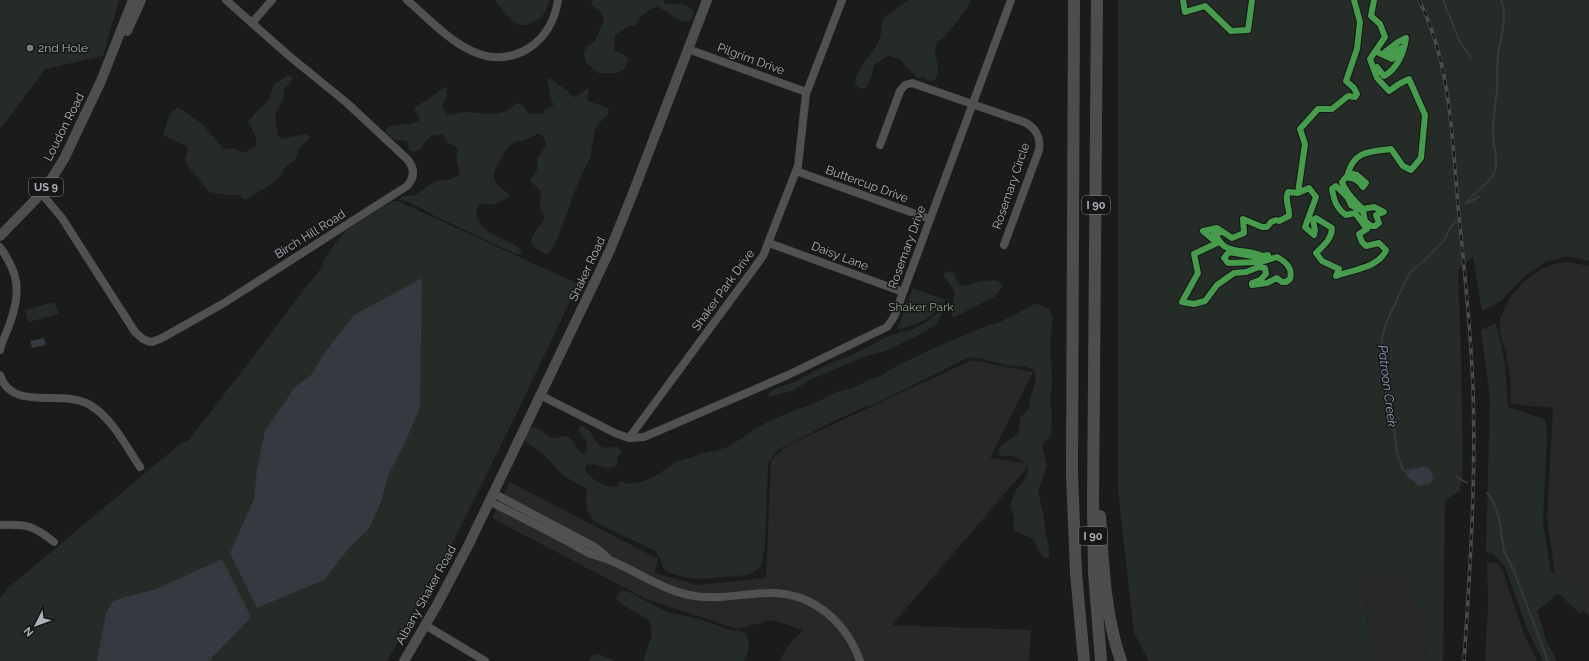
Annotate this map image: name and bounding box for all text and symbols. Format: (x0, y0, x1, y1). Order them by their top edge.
street label: Pilgrim Drive (716, 40, 786, 78)
place label: 2nd Hole (38, 41, 88, 55)
marker: 2nd Hole (25, 43, 35, 53)
street label: Loudon Road (41, 91, 87, 163)
street label: Rosemary Circle (990, 141, 1032, 231)
street label: Buttercup Drive (824, 163, 910, 205)
road number: US 9 (29, 178, 63, 196)
road number: I 90 (1082, 196, 1110, 214)
street label: Rosemary Drive (885, 204, 929, 290)
street label: Birch Hill Road (272, 207, 348, 261)
street label: Shaker Road (566, 234, 608, 304)
street label: Daisy Lane (809, 239, 871, 273)
street label: Shaker Park Drive (689, 247, 757, 333)
park label: Shaker Park (888, 300, 954, 314)
water label: Patroon Creek (1375, 344, 1400, 428)
road number: I 90 (1079, 527, 1107, 545)
street label: Albany Shaker Road (393, 543, 459, 647)
north arrow (16, 605, 56, 645)
text: N (21, 624, 37, 639)

